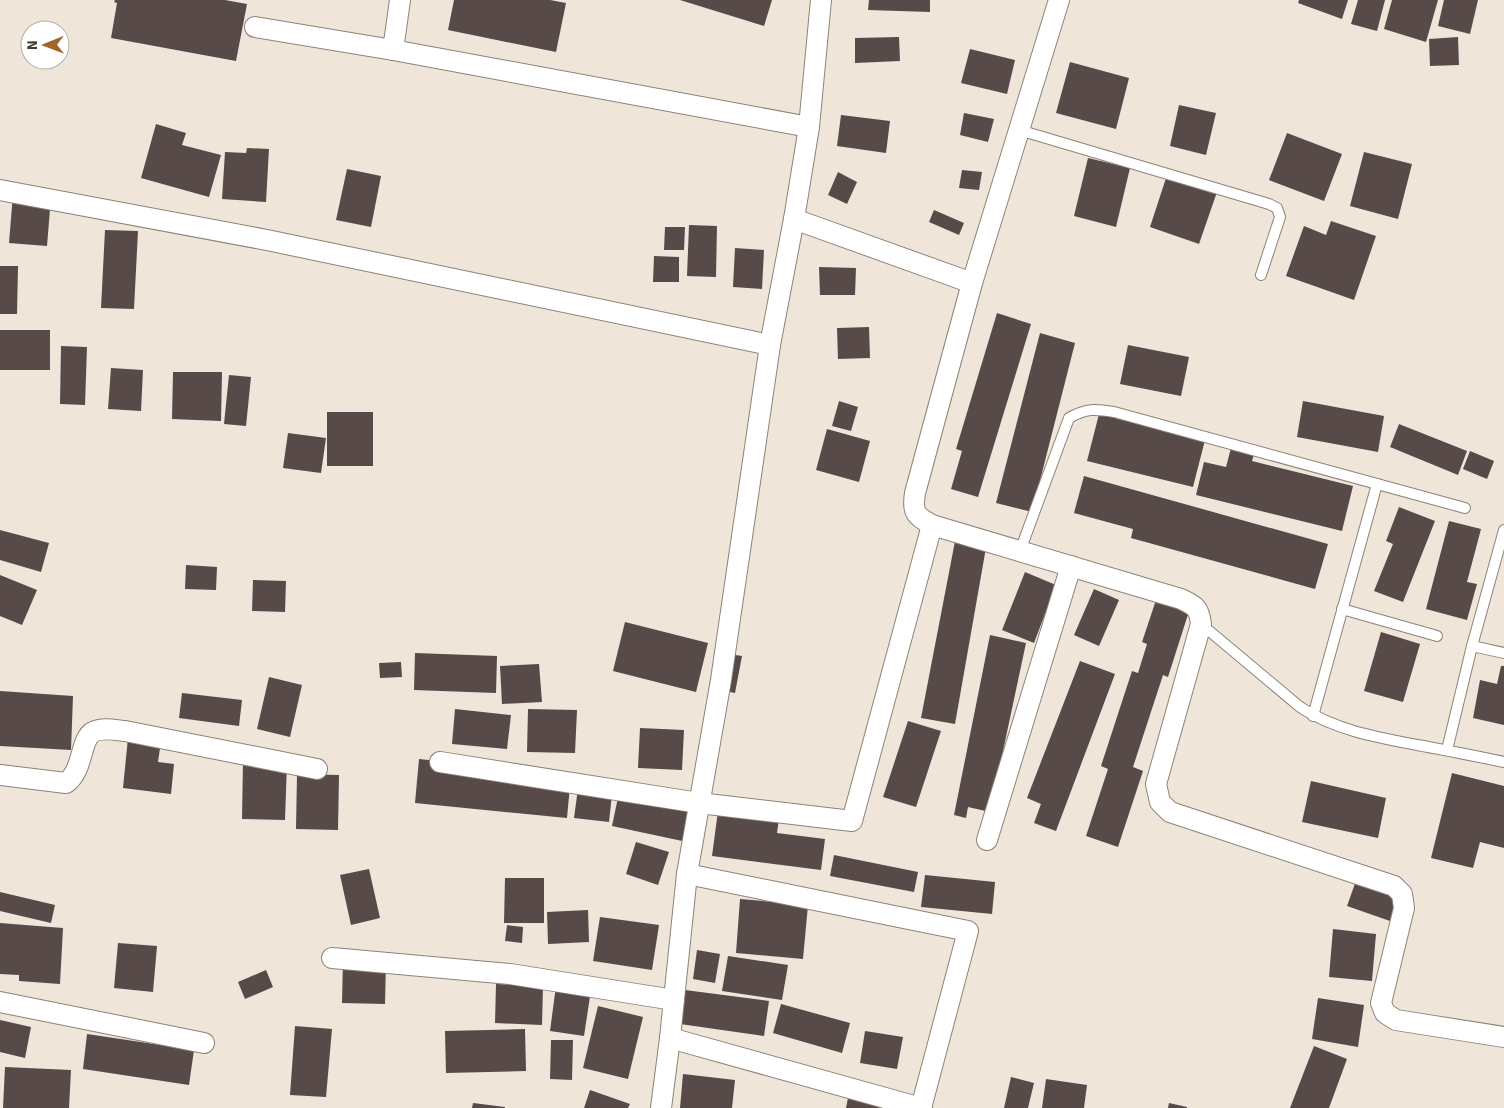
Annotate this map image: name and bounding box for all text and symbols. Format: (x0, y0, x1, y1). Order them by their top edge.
north arrow (20, 20, 70, 70)
text: N (24, 40, 41, 50)

